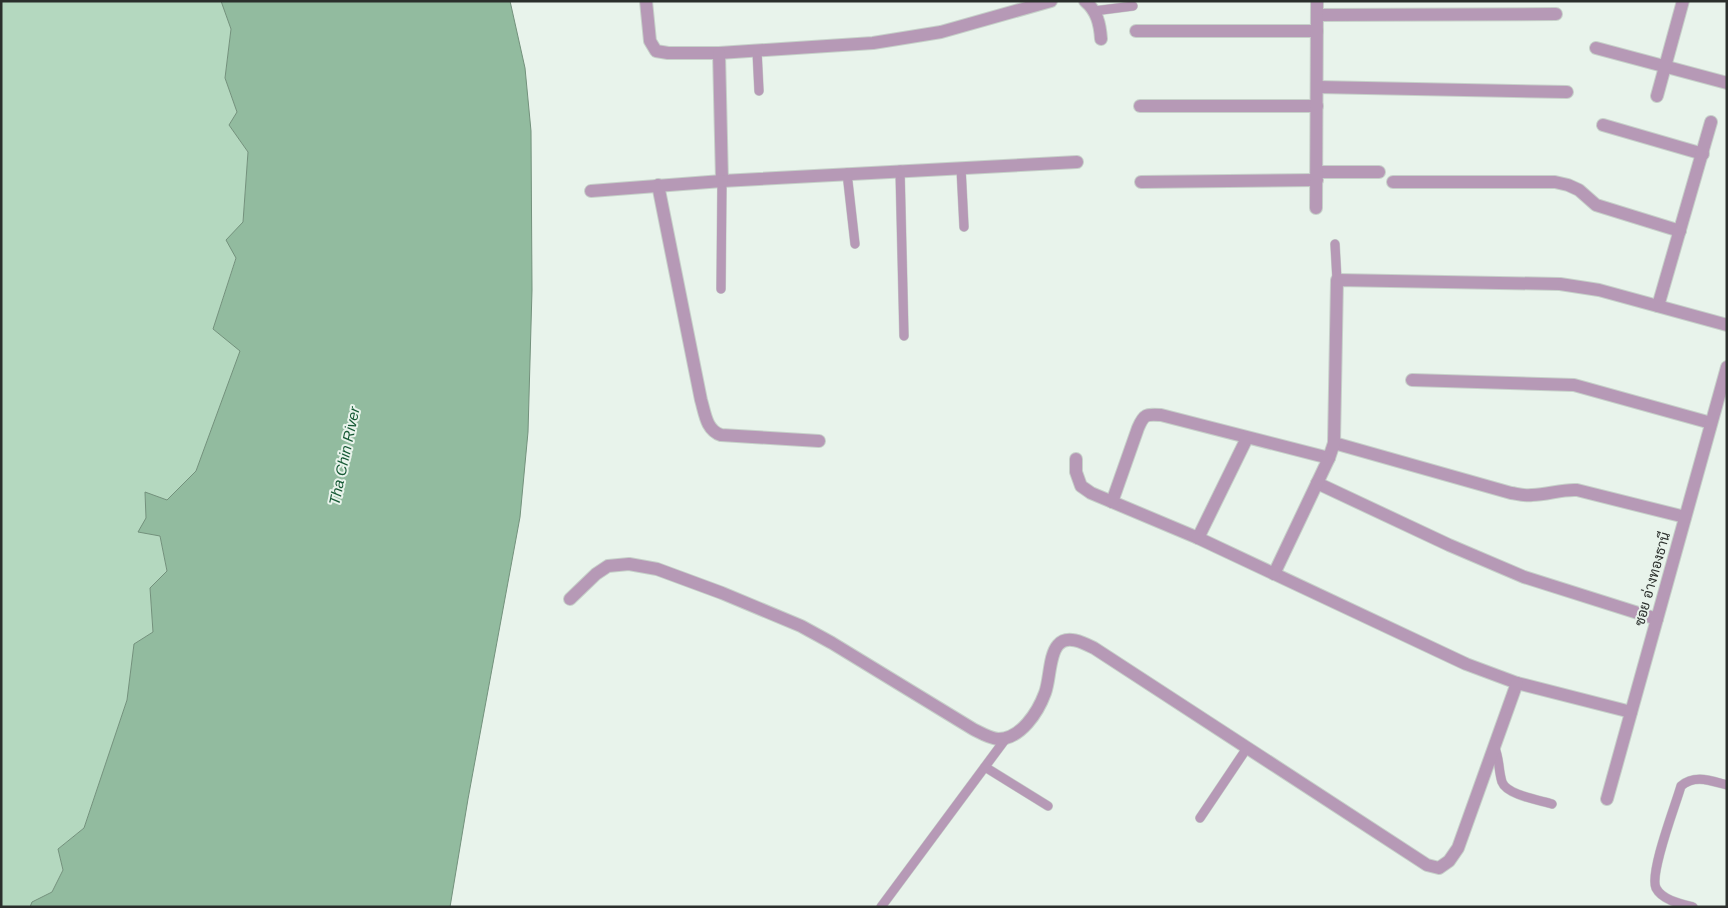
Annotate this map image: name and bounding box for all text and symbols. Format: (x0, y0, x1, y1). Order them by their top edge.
water label: Tha Chin River (325, 404, 363, 507)
street label: ซอย อ่างทองธานี (1630, 530, 1673, 628)

